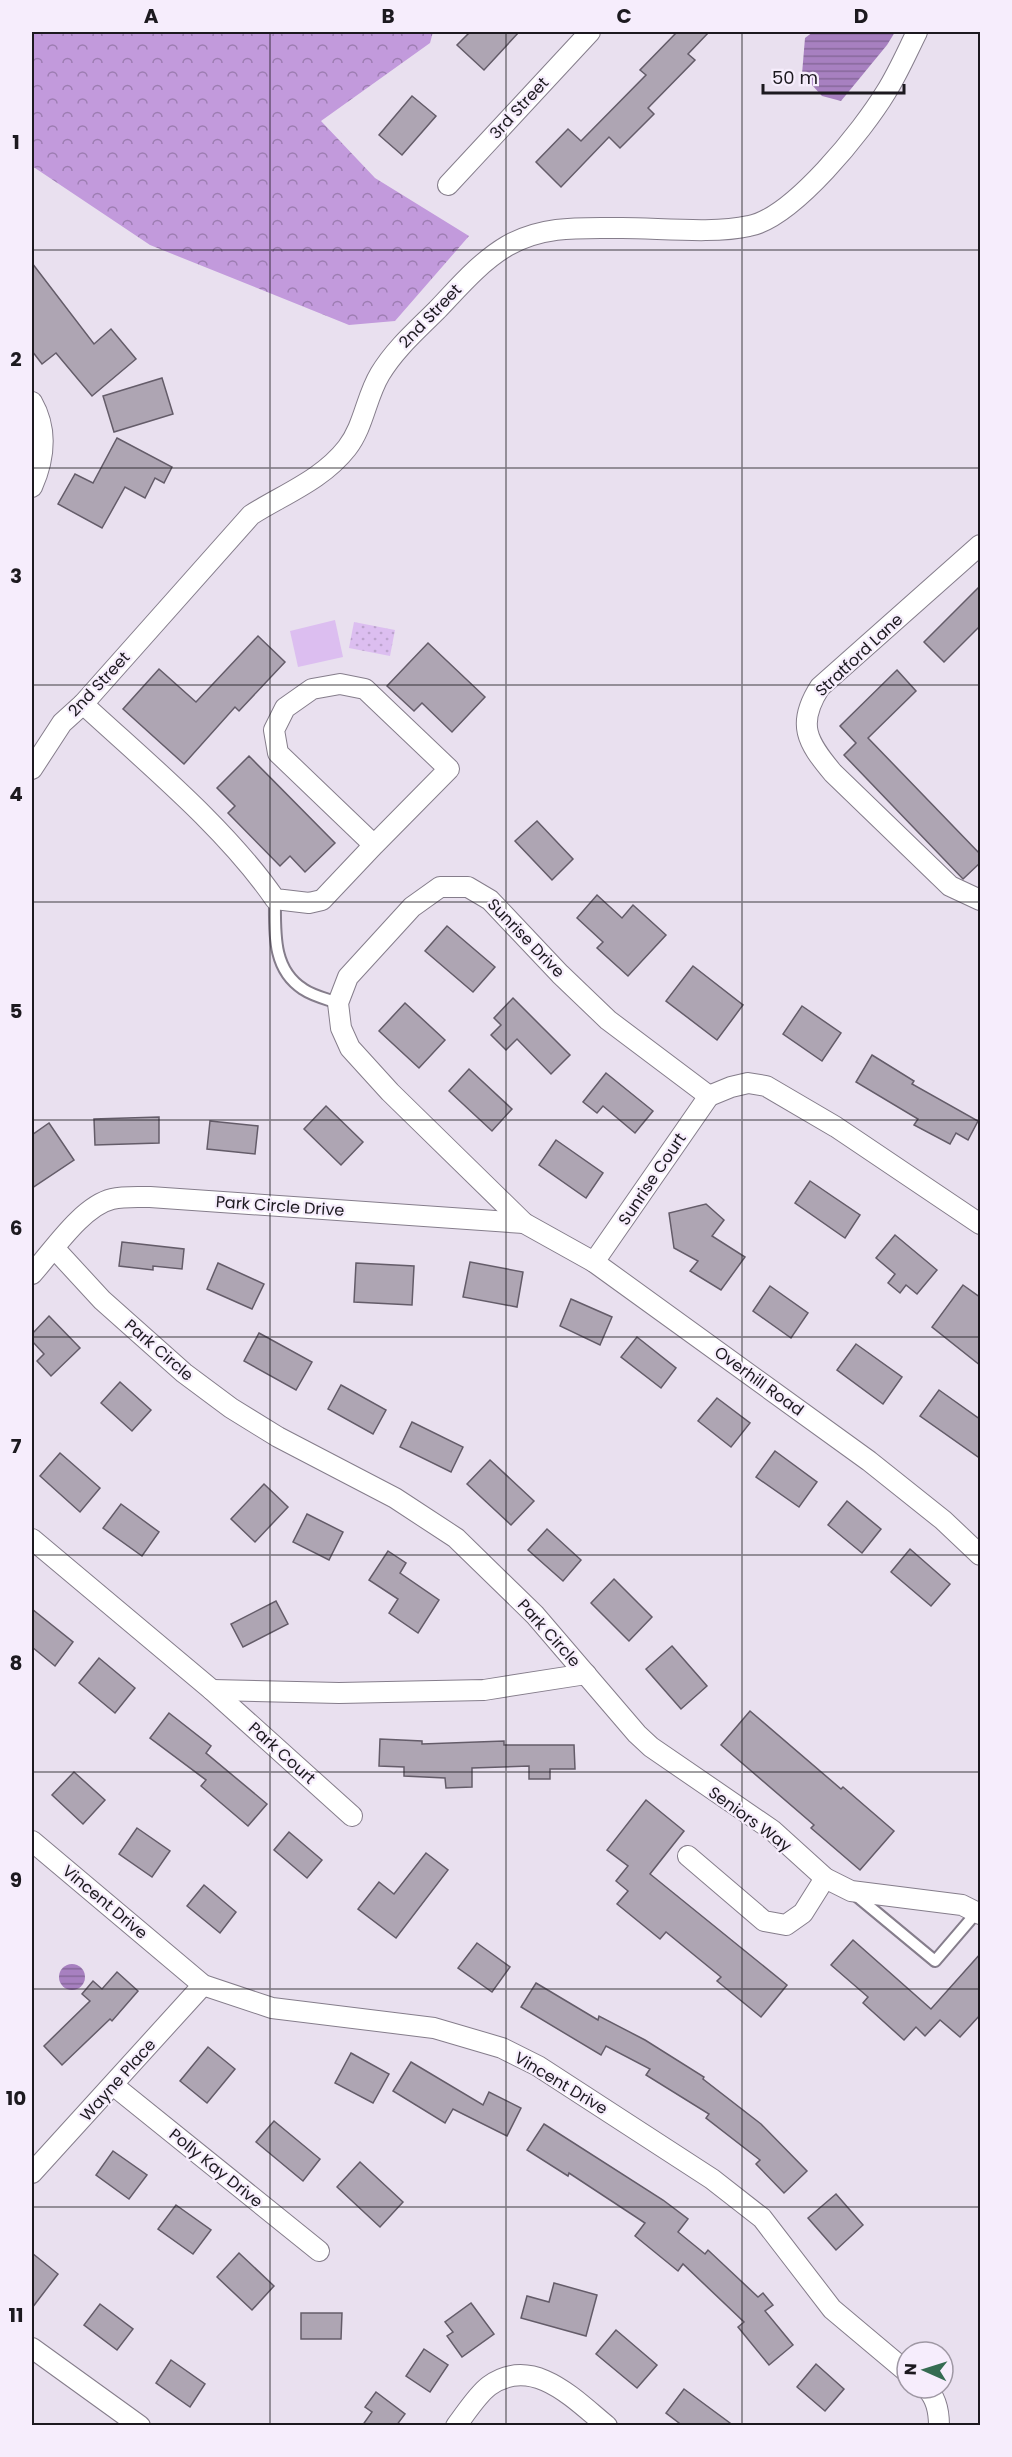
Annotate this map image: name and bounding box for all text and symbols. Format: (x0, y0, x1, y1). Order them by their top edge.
text: A (144, 2, 159, 30)
text: B (381, 2, 395, 30)
text: C (616, 2, 632, 30)
text: D (854, 2, 868, 30)
scale bar (763, 57, 904, 95)
text: 50 m (772, 65, 818, 90)
street label: 3rd Street (484, 72, 554, 144)
text: 1 (12, 128, 20, 156)
street label: 2nd Street (393, 279, 467, 353)
text: 2 (10, 345, 22, 373)
text: 3 (10, 562, 22, 590)
street label: Stratford Lane (810, 608, 908, 702)
street label: 2nd Street (63, 646, 135, 722)
text: 4 (9, 780, 23, 808)
street label: Sunrise Drive (482, 893, 570, 983)
text: 5 (10, 997, 23, 1025)
street label: Sunrise Court (613, 1128, 692, 1230)
street label: Park Circle Drive (215, 1190, 345, 1222)
text: 6 (10, 1214, 22, 1242)
street label: Park Circle (120, 1314, 198, 1386)
street label: Overhill Road (710, 1341, 808, 1421)
text: 7 (11, 1432, 22, 1460)
street label: Park Circle (512, 1594, 586, 1672)
text: 8 (10, 1649, 22, 1677)
street label: Park Court (243, 1717, 321, 1789)
street label: Seniors Way (704, 1781, 796, 1857)
street label: Vincent Drive (57, 1859, 153, 1945)
text: 9 (10, 1866, 22, 1894)
street label: Wayne Place (75, 2034, 161, 2126)
street label: Vincent Drive (510, 2046, 612, 2120)
text: 10 (6, 2084, 26, 2112)
street label: Polly Kay Drive (164, 2123, 268, 2213)
text: 11 (8, 2301, 24, 2329)
north arrow (895, 2340, 955, 2400)
text: N (899, 2363, 922, 2376)

